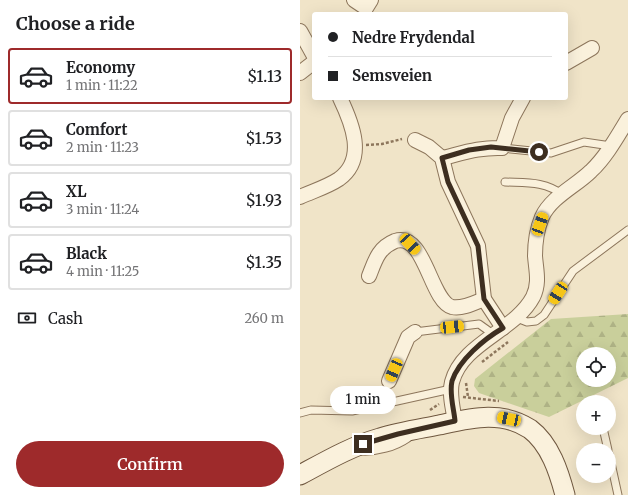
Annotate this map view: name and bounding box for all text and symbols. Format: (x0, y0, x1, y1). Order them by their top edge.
text: Choose a ride (16, 12, 135, 35)
text: Nedre Frydendal (352, 28, 475, 47)
icon: car (18, 58, 54, 94)
text: Economy (66, 58, 135, 77)
text: Semsveien (352, 66, 432, 85)
text: $1.13 (247, 67, 282, 86)
text: 1 min · 11:22 (66, 77, 138, 94)
icon: car (18, 120, 54, 156)
text: Comfort (66, 120, 127, 139)
text: $1.53 (246, 129, 282, 148)
text: 2 min · 11:23 (66, 139, 139, 156)
route start (530, 143, 548, 161)
icon: car (18, 182, 54, 218)
text: XL (66, 182, 87, 201)
text: $1.93 (246, 191, 282, 210)
text: 3 min · 11:24 (66, 201, 139, 218)
car (530, 211, 550, 237)
car (397, 231, 423, 257)
icon: car (18, 244, 54, 280)
text: Black (66, 244, 107, 263)
text: $1.35 (245, 253, 282, 272)
text: 4 min · 11:25 (66, 263, 139, 280)
car (546, 280, 570, 306)
icon: cash (16, 307, 38, 329)
text: Cash (48, 309, 83, 328)
text: 260 m (244, 310, 284, 327)
car (439, 320, 465, 334)
map controls (576, 347, 616, 483)
button: locate (576, 347, 616, 387)
car (384, 357, 404, 383)
callout: 1 min (330, 386, 396, 414)
text: 1 min (346, 391, 380, 408)
button: + (576, 395, 616, 435)
car (496, 411, 522, 427)
route end (354, 435, 372, 453)
button: Confirm (16, 441, 284, 487)
button: − (576, 443, 616, 483)

